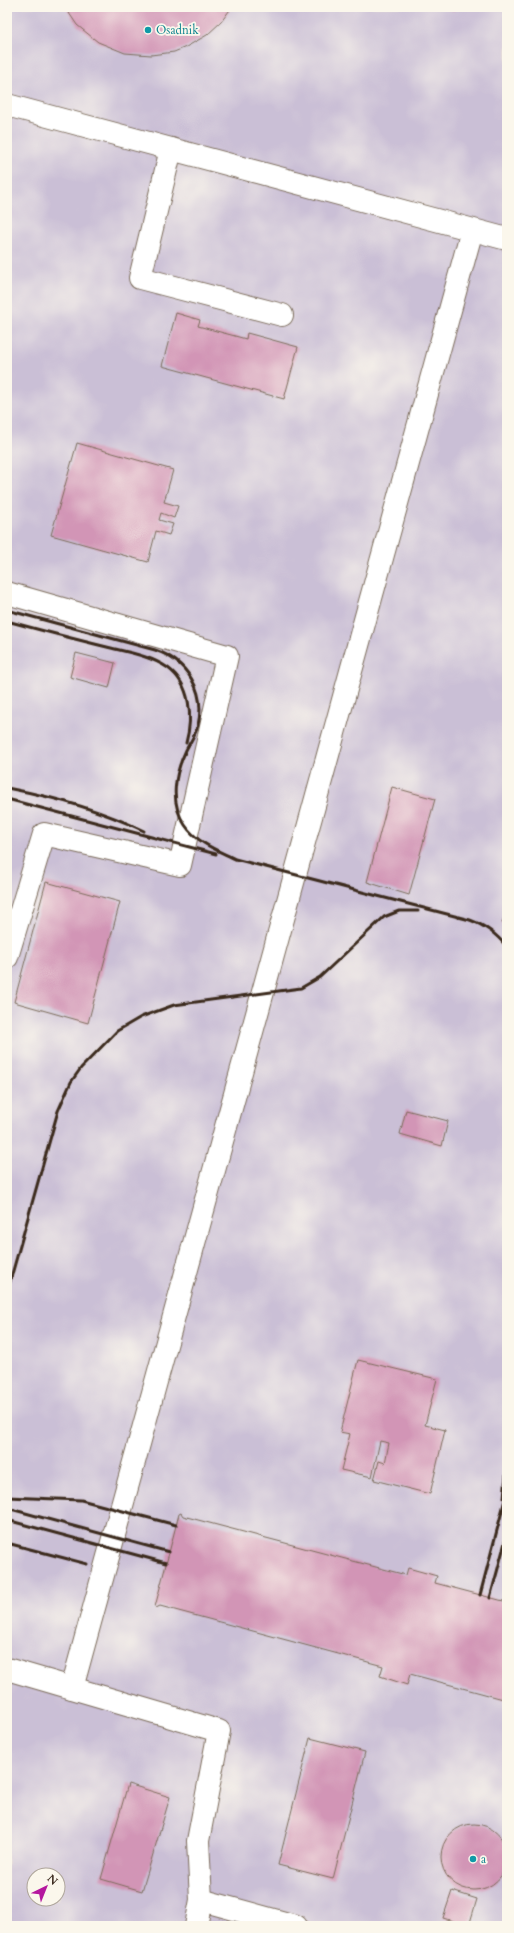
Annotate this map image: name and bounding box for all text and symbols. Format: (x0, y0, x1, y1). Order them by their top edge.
place label: Osadnik (156, 22, 199, 38)
marker: Osadnik (143, 25, 153, 35)
place label: a (481, 1851, 487, 1867)
marker: a (468, 1854, 478, 1864)
north arrow (26, 1867, 66, 1907)
text: N (44, 1871, 61, 1889)

